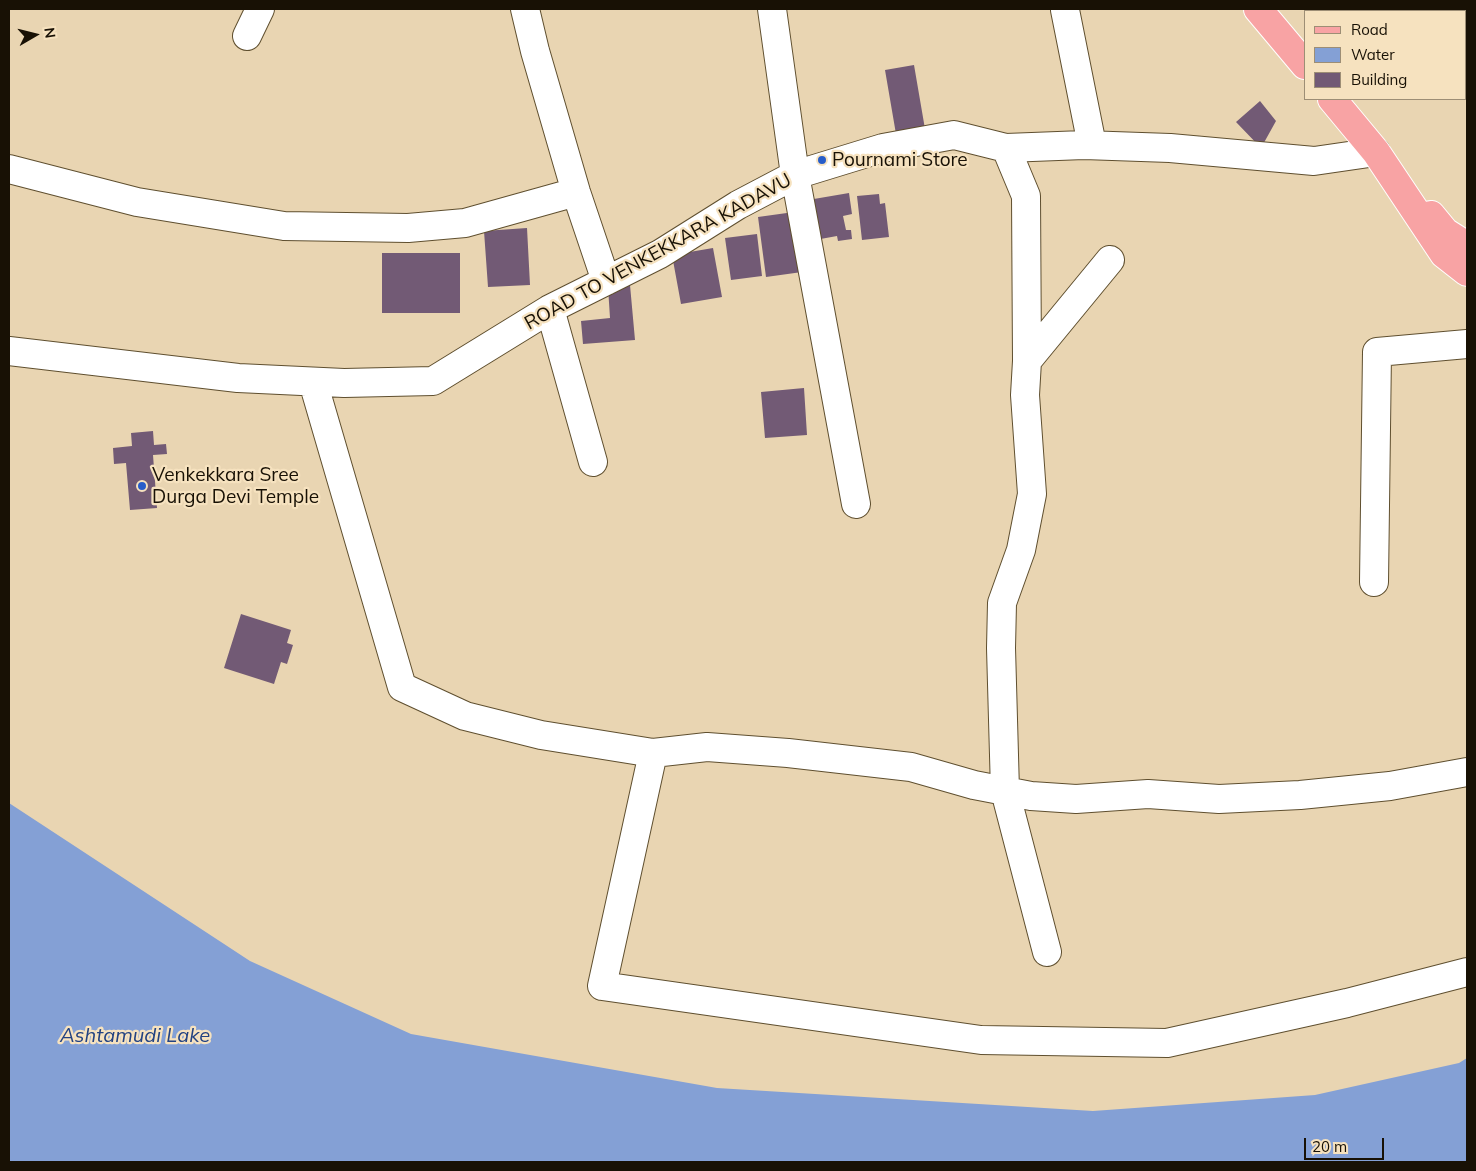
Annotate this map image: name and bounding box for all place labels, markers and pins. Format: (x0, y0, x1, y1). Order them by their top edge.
place label: Pournami Store (832, 149, 968, 171)
marker: Pournami Store (816, 154, 828, 166)
place label: Venkekkara Sree Durga Devi Temple (152, 464, 319, 508)
marker: Venkekkara Sree Durga Devi Temple (136, 480, 148, 492)

